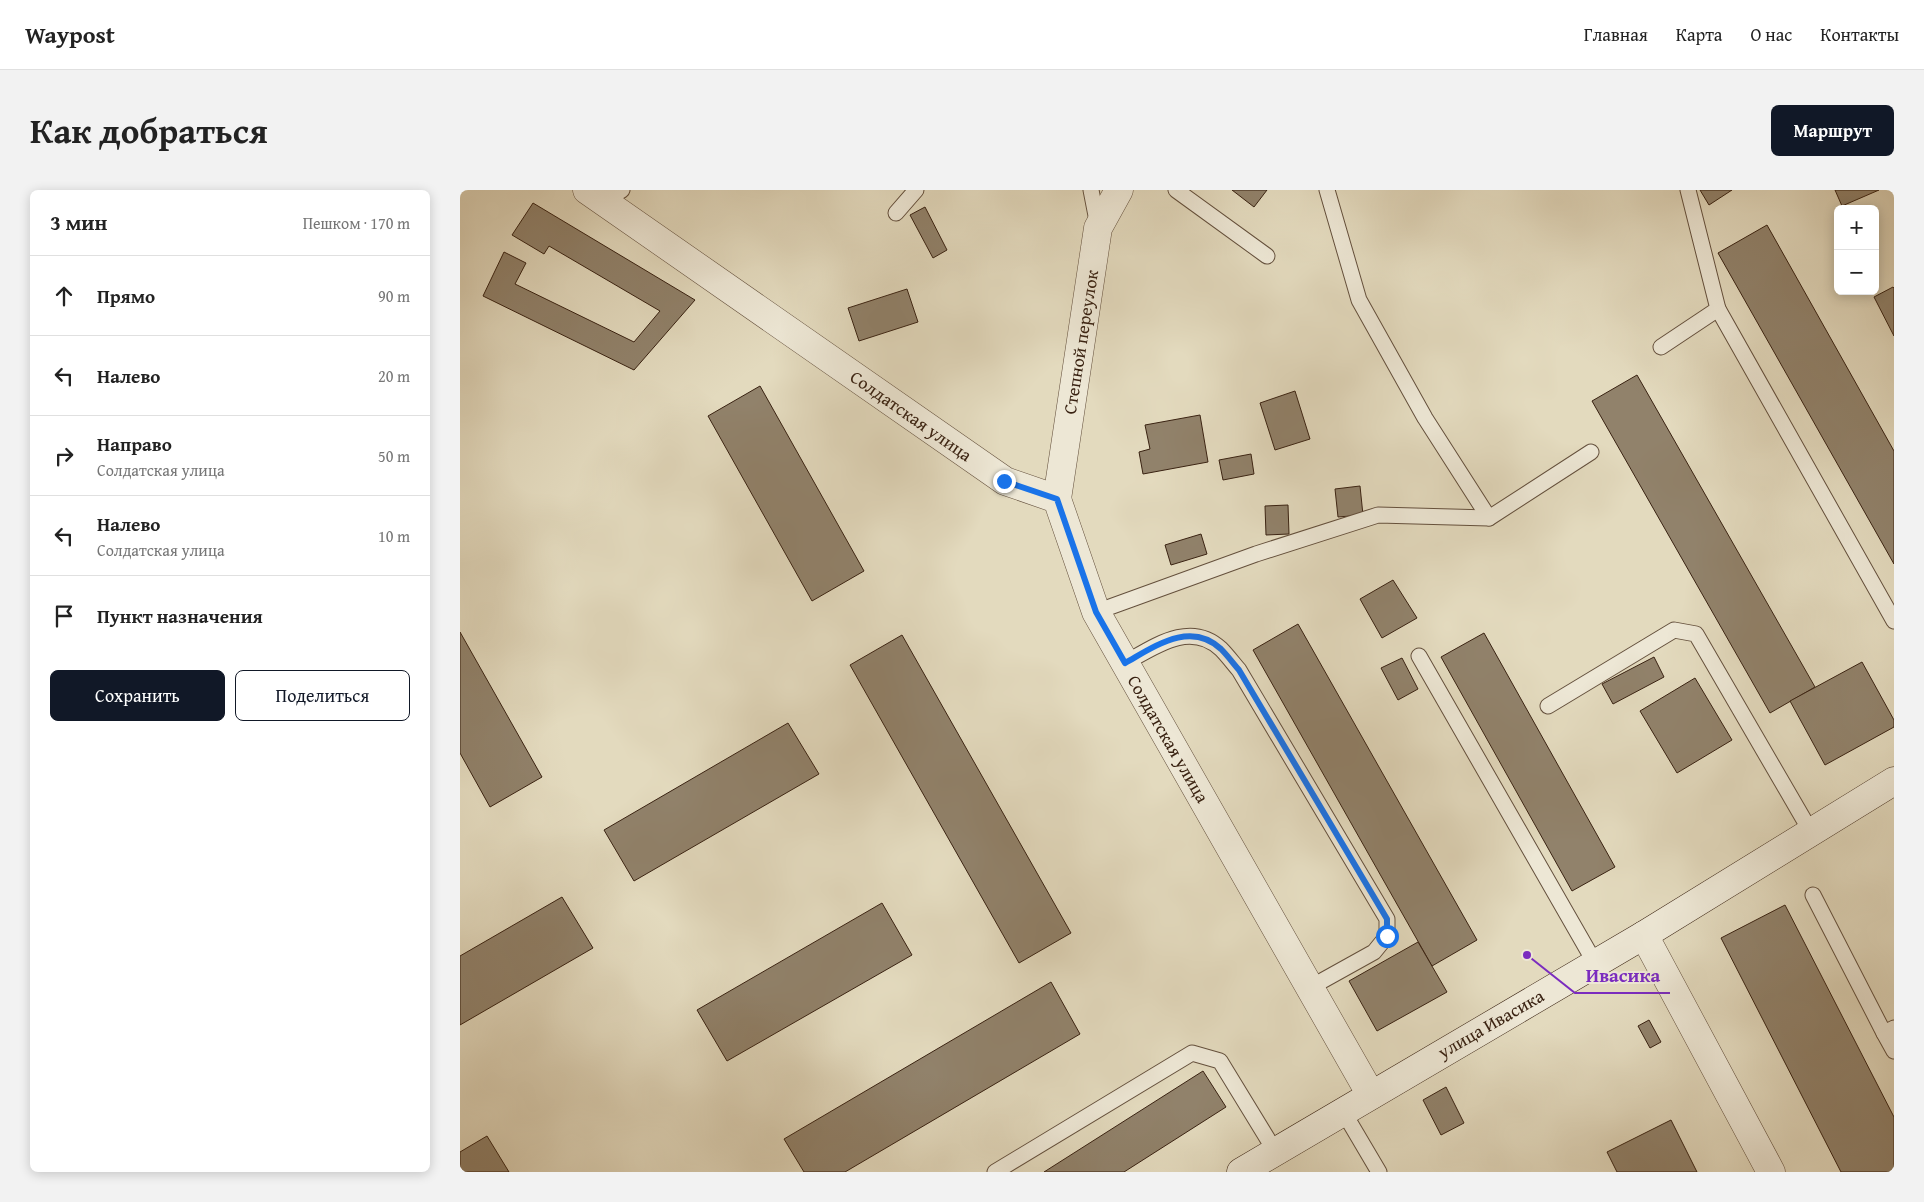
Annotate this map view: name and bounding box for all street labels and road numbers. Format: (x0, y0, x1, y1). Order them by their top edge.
street label: Степной переулок (1056, 267, 1105, 416)
street label: Солдатская улица (845, 363, 978, 468)
street label: Солдатская улица (1121, 670, 1216, 808)
street label: улица Ивасика (1432, 982, 1549, 1065)

